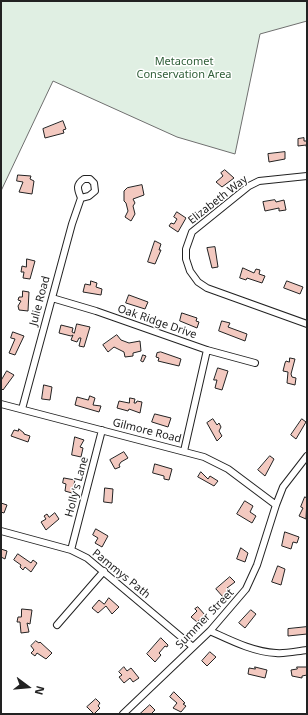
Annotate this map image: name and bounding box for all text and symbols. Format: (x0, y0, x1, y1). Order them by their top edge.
park label: Metacomet Conservation Area (136, 55, 232, 81)
street label: Elizabeth Way (186, 173, 250, 227)
street label: Julie Road (27, 275, 53, 327)
street label: Oak Ridge Drive (116, 302, 198, 342)
street label: Gilmore Road (111, 416, 183, 446)
street label: Holly's Lane (63, 455, 91, 519)
street label: Pammys Path (89, 547, 153, 601)
street label: Summer Street (173, 586, 237, 652)
north arrow (8, 667, 48, 707)
text: N (32, 684, 48, 697)

